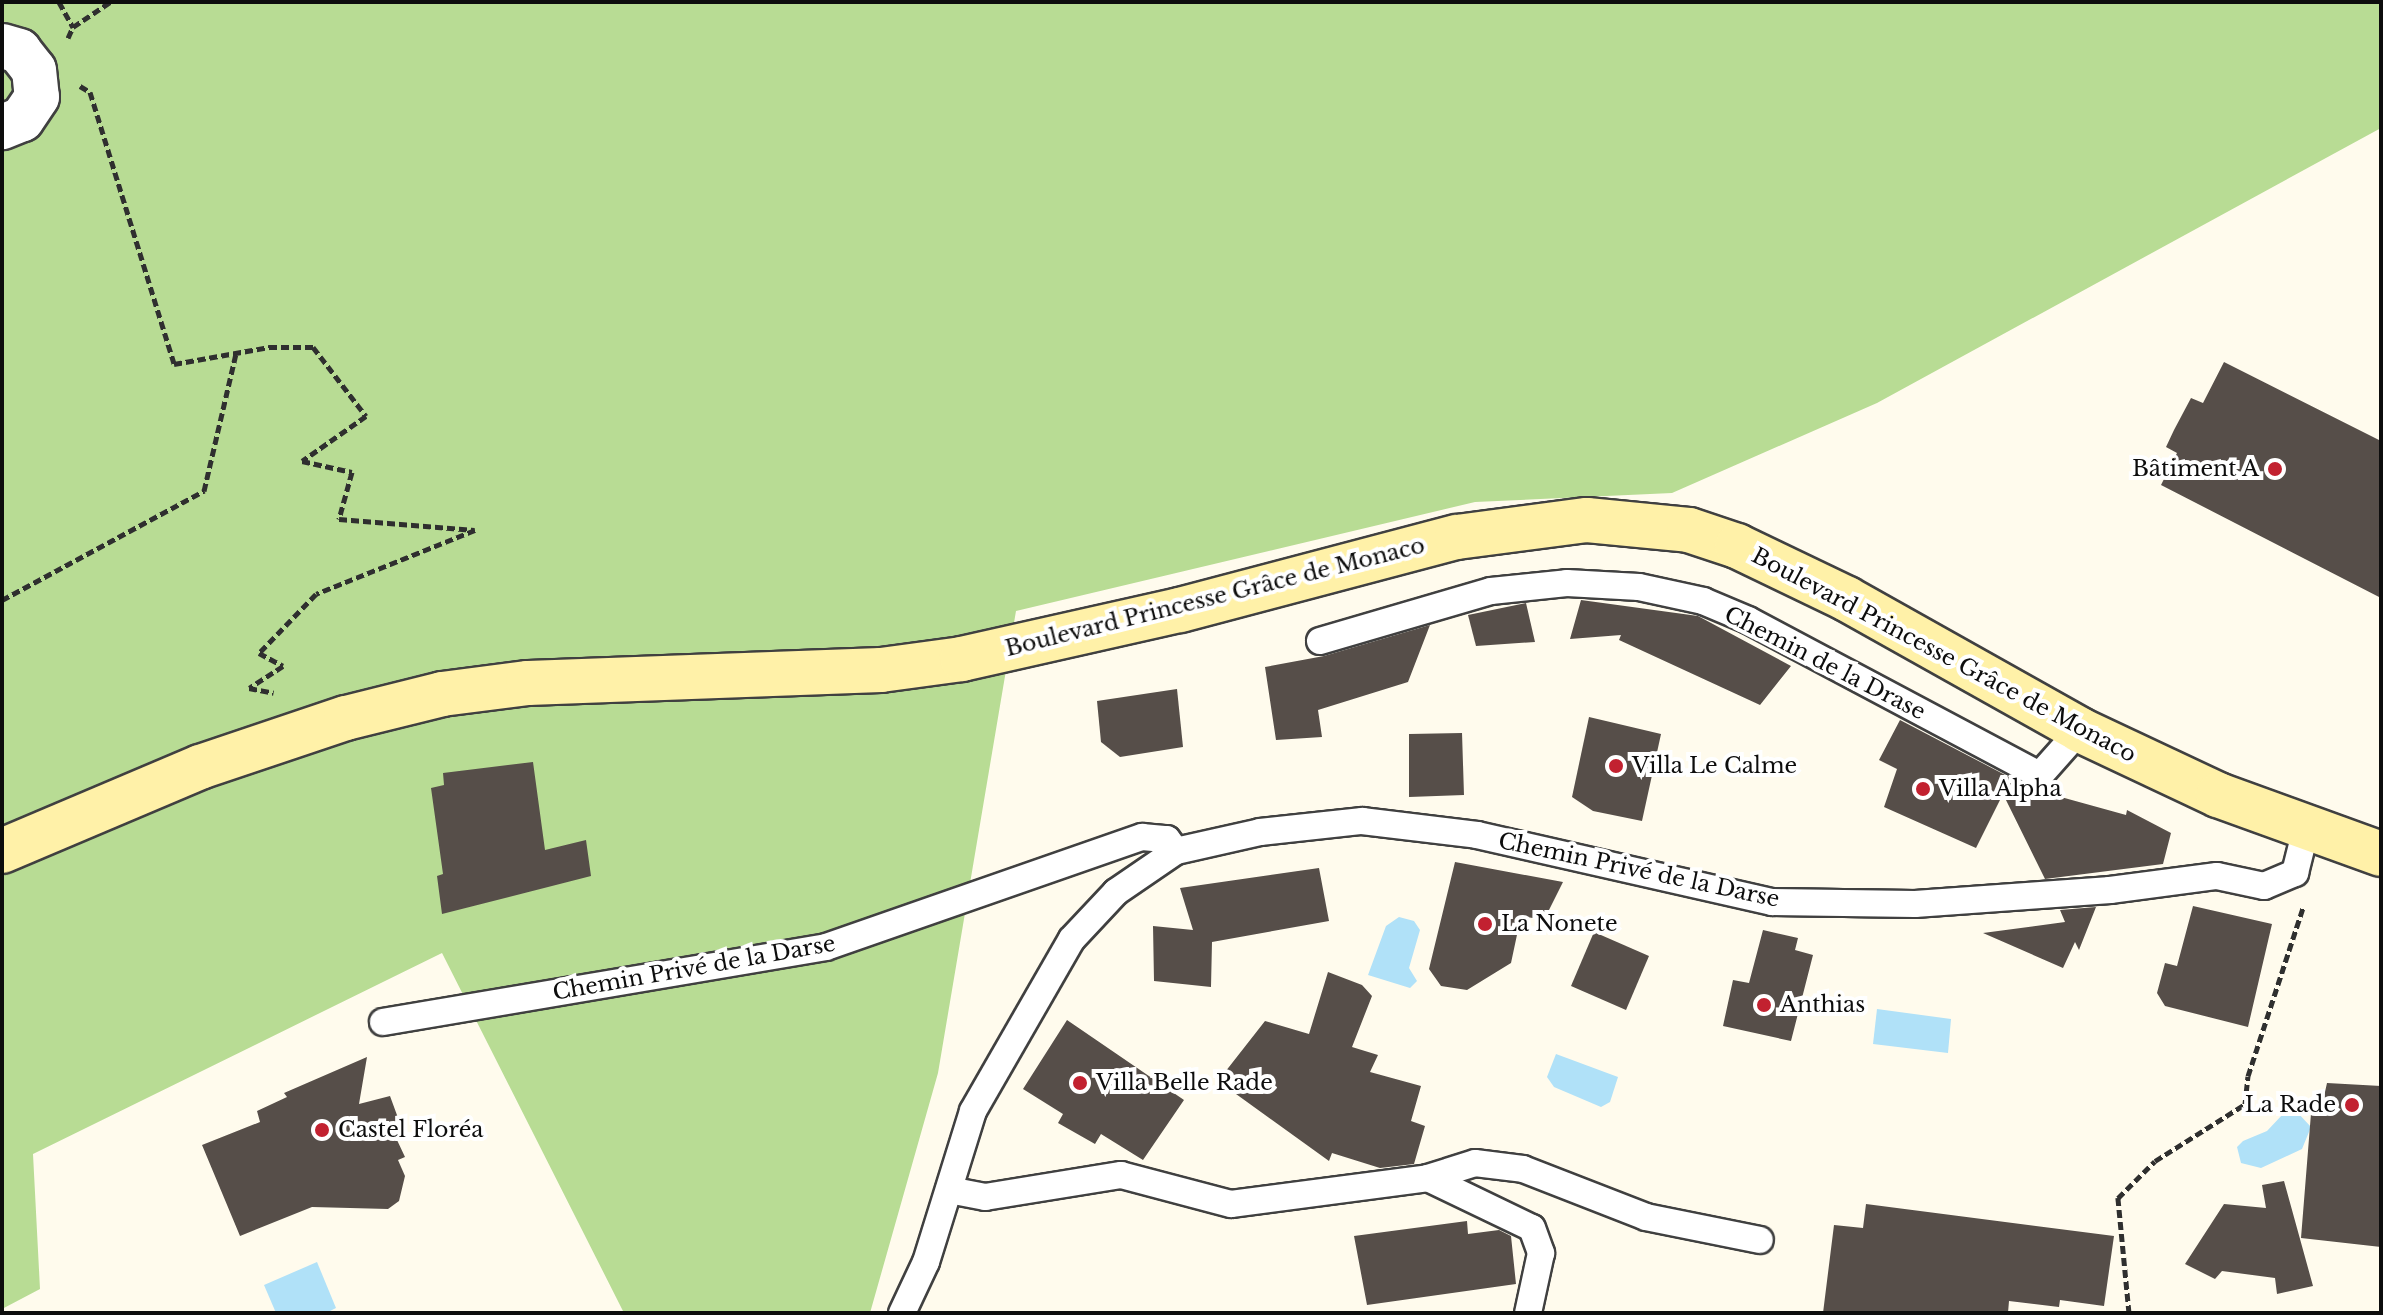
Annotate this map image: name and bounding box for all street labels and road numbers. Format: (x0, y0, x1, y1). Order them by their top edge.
street label: Boulevard Princesse Grâce de Monaco (1002, 532, 1428, 662)
street label: Boulevard Princesse Grâce de Monaco (1747, 542, 2141, 768)
street label: Chemin de la Drase (1720, 601, 1930, 725)
street label: Chemin Privé de la Darse (1496, 827, 1782, 913)
street label: Chemin Privé de la Darse (550, 930, 838, 1006)

